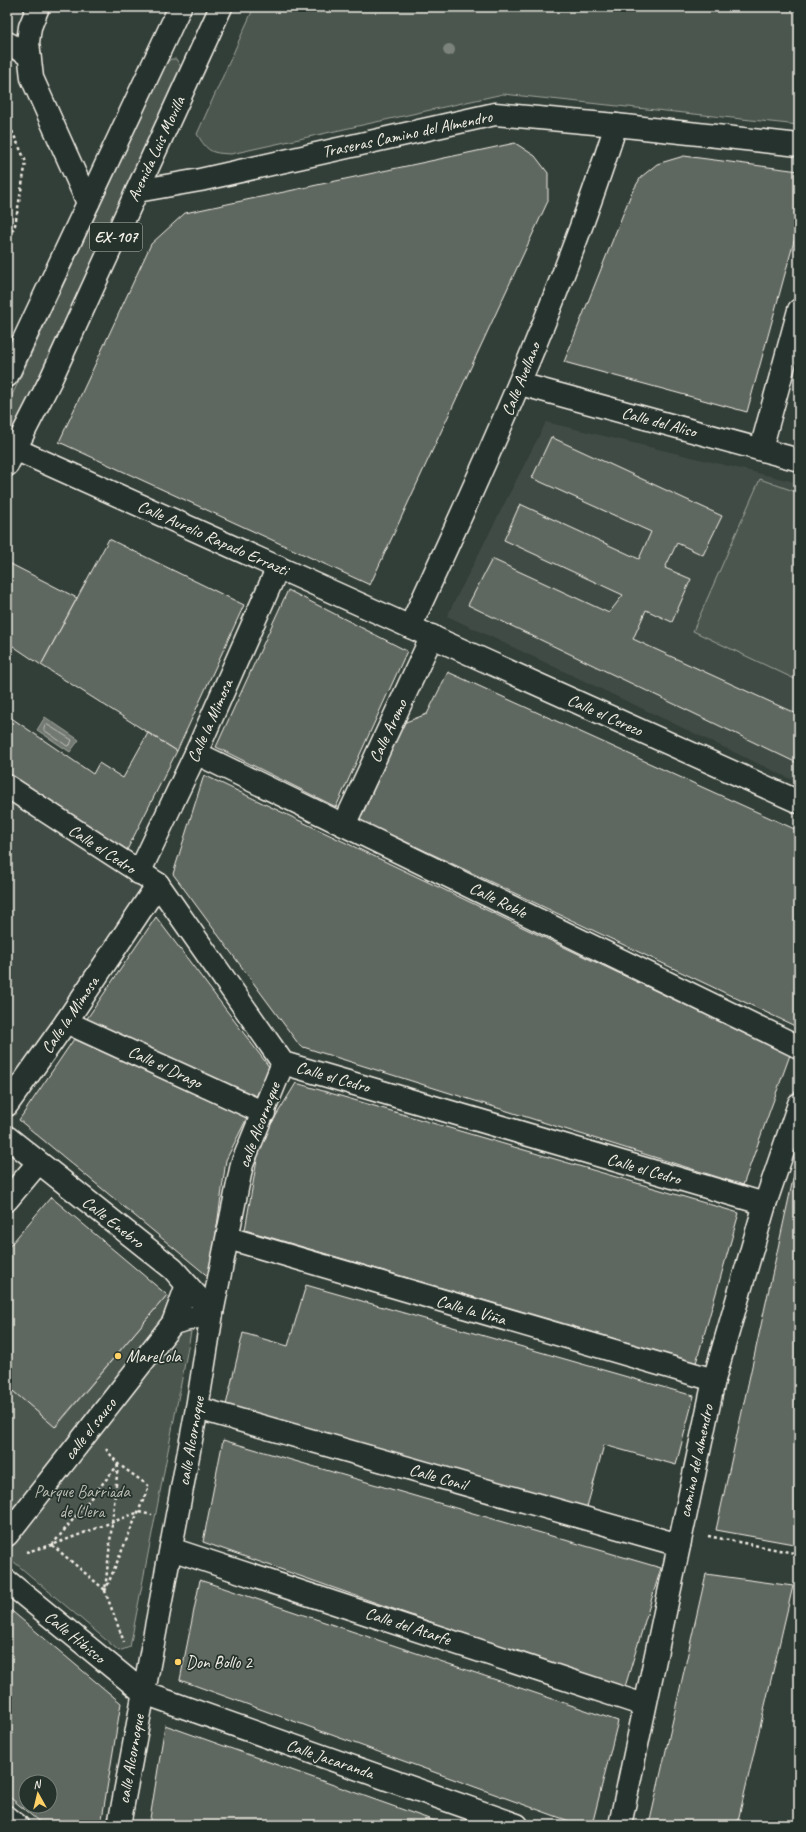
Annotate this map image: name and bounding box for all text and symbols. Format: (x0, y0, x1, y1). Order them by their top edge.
street label: Avenida Luis Movilla (122, 92, 190, 205)
street label: Traseras Camino del Almendro (320, 106, 495, 162)
road number: EX-107 (90, 223, 142, 251)
street label: Calle Avellano (497, 337, 546, 419)
street label: Calle del Aliso (619, 402, 701, 443)
street label: Calle Aurelio Rapado Errazti (134, 495, 293, 581)
street label: Calle la Mimosa (182, 674, 238, 766)
street label: Calle el Cerezo (564, 689, 647, 741)
street label: Calle Aromo (364, 695, 412, 766)
street label: Calle el Cedro (65, 820, 141, 880)
street label: Calle Roble (466, 877, 531, 923)
street label: Calle la Mimosa (37, 971, 105, 1058)
street label: Calle el Drago (125, 1041, 207, 1094)
street label: Calle el Cedro (294, 1056, 374, 1098)
street label: calle Alcornoque (233, 1078, 285, 1171)
street label: Calle el Cedro (605, 1148, 685, 1190)
street label: Calle Enebro (78, 1191, 149, 1253)
street label: Calle la Viña (434, 1290, 510, 1330)
place label: MareLola (126, 1346, 182, 1367)
marker: MareLola (113, 1351, 123, 1361)
street label: calle el sauco (59, 1393, 121, 1464)
street label: calle Alcornoque (173, 1393, 209, 1487)
street label: camino del almendro (674, 1402, 718, 1520)
street label: Calle Conil (407, 1459, 472, 1496)
park label: Parque Barriada de Llera (34, 1481, 131, 1522)
street label: Calle del Atarfe (363, 1602, 455, 1650)
street label: Calle Hibisco (40, 1606, 111, 1669)
place label: Don Bollo 2 (186, 1652, 253, 1673)
marker: Don Bollo 2 (173, 1657, 183, 1667)
street label: calle Alcornoque (113, 1711, 149, 1805)
street label: Calle Jacaranda (284, 1734, 378, 1784)
north arrow (18, 1774, 58, 1814)
text: N (32, 1776, 43, 1792)

